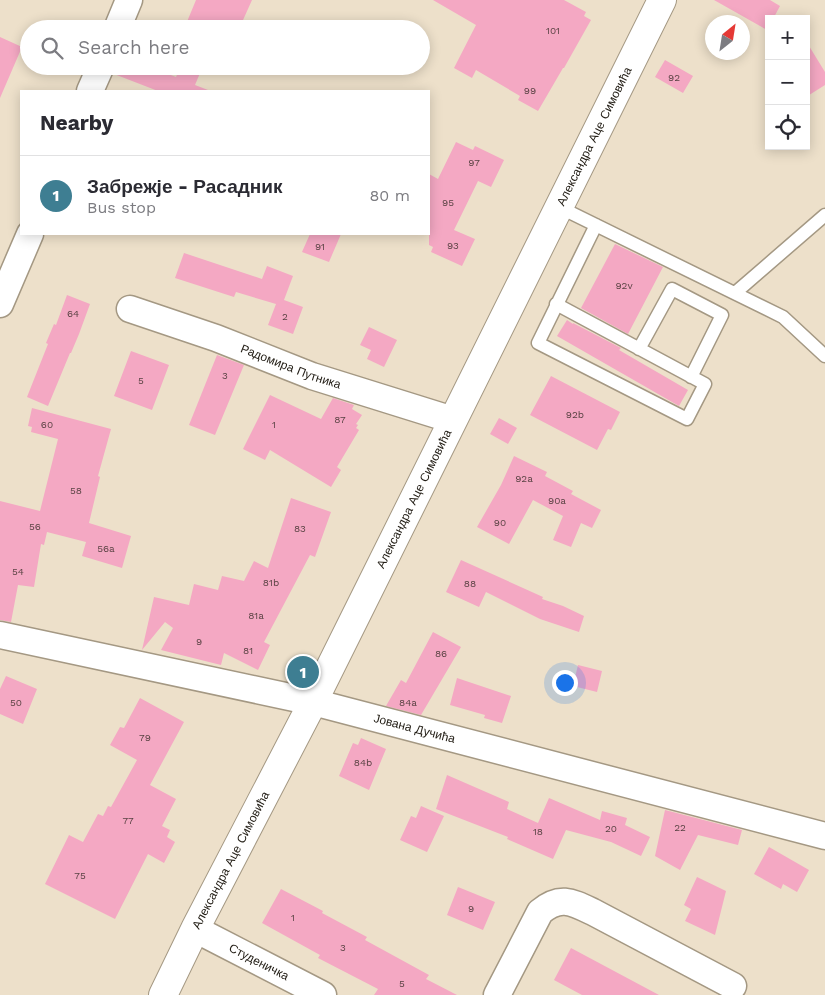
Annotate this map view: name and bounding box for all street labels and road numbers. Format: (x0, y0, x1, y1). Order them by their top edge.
street label: Александра Аце Симовића (554, 64, 635, 208)
street label: Радомира Путника (239, 342, 343, 392)
street label: Александра Аце Симовића (374, 427, 454, 571)
street label: Јована Дучића (372, 711, 457, 746)
street label: Александра Аце Симовића (189, 789, 273, 931)
street label: Студеничка (227, 941, 292, 983)

